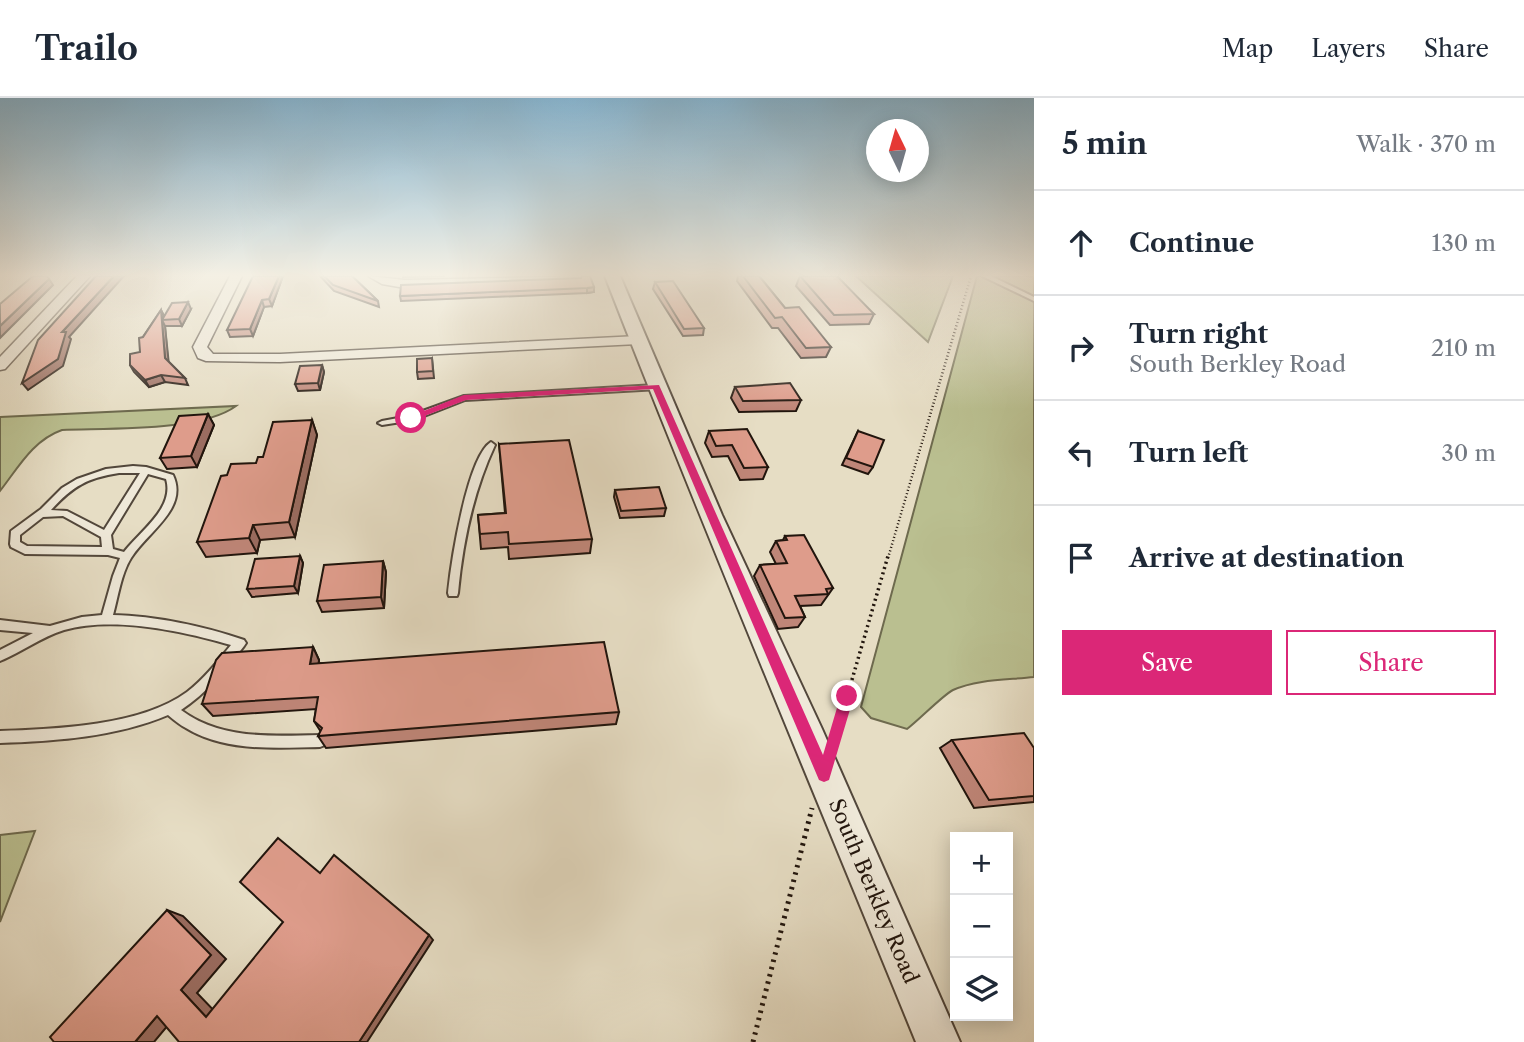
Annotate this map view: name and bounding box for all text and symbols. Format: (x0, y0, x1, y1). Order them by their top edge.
text: Trailo (35, 28, 138, 69)
text: Map (1222, 34, 1273, 63)
text: Layers (1311, 34, 1386, 63)
text: Share (1424, 34, 1489, 63)
north arrow (866, 119, 929, 182)
text: 5 min (1062, 125, 1147, 162)
text: Walk · 370 m (1356, 130, 1496, 158)
icon: ahead (1062, 224, 1100, 262)
text: Continue (1129, 227, 1254, 259)
text: 130 m (1432, 229, 1496, 257)
text: Turn right (1129, 318, 1268, 350)
icon: right (1062, 329, 1100, 367)
text: 210 m (1431, 334, 1496, 362)
text: South Berkley Road (1129, 350, 1346, 378)
route start (395, 402, 426, 433)
icon: left (1062, 434, 1100, 472)
text: Turn left (1129, 437, 1248, 469)
text: 30 m (1441, 439, 1496, 467)
icon: arrive (1062, 539, 1100, 577)
text: Arrive at destination (1129, 542, 1404, 574)
button: Save (1062, 630, 1272, 695)
button: Share (1286, 630, 1496, 695)
route end (831, 680, 862, 711)
street label: South Berkley Road (824, 795, 924, 987)
map controls (950, 832, 1013, 1021)
button: + (950, 832, 1013, 895)
button: − (950, 895, 1013, 958)
button: layers (950, 958, 1013, 1021)

